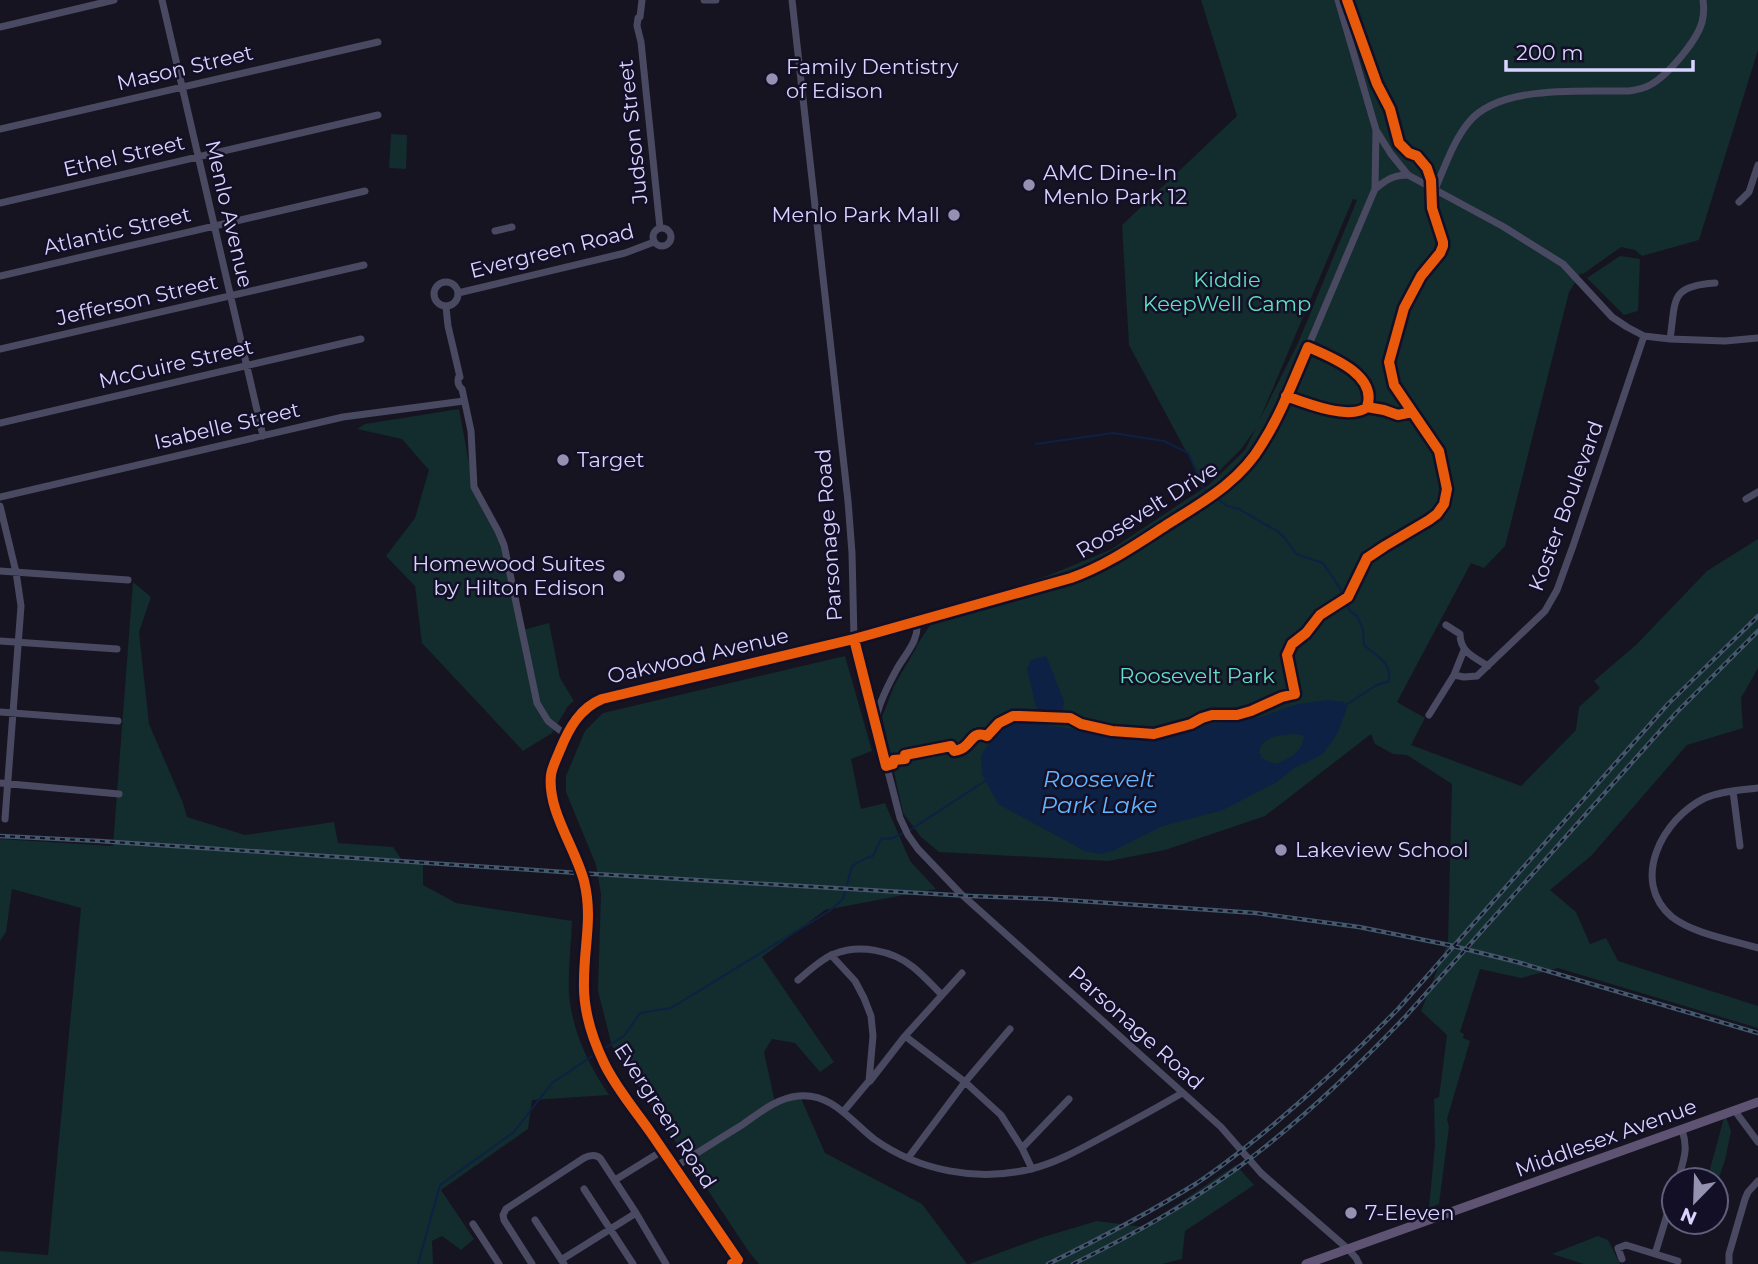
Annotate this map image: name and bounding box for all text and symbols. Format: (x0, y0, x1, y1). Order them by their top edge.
scale bar (1506, 28, 1693, 72)
street label: Mason Street (114, 40, 255, 95)
text: 200 m (1516, 40, 1583, 65)
place label: Family Dentistry of Edison (786, 54, 959, 103)
street label: Judson Street (612, 58, 653, 207)
marker: Family Dentistry of Edison (764, 71, 780, 87)
street label: Ethel Street (61, 129, 187, 182)
street label: Menlo Avenue (200, 138, 259, 290)
place label: AMC Dine-In Menlo Park 12 (1043, 160, 1187, 209)
marker: AMC Dine-In Menlo Park 12 (1021, 177, 1037, 193)
street label: Atlantic Street (41, 201, 193, 260)
place label: Menlo Park Mall (772, 202, 940, 227)
marker: Menlo Park Mall (946, 207, 962, 223)
street label: Evergreen Road (467, 218, 637, 283)
park label: Kiddie KeepWell Camp (1143, 267, 1311, 316)
street label: Jefferson Street (53, 269, 220, 330)
street label: McGuire Street (96, 334, 256, 393)
street label: Isabelle Street (152, 397, 302, 454)
street label: Koster Boulevard (1523, 417, 1608, 594)
place label: Target (577, 447, 645, 472)
street label: Parsonage Road (810, 448, 847, 622)
marker: Target (555, 452, 571, 468)
street label: Roosevelt Drive (1071, 456, 1222, 563)
place label: Homewood Suites by Hilton Edison (412, 551, 605, 600)
marker: Homewood Suites by Hilton Edison (611, 568, 627, 584)
street label: Oakwood Avenue (605, 622, 791, 689)
park label: Roosevelt Park (1119, 663, 1275, 688)
water label: Roosevelt Park Lake (1041, 765, 1157, 819)
place label: Lakeview School (1295, 837, 1469, 862)
marker: Lakeview School (1273, 842, 1289, 858)
street label: Parsonage Road (1064, 960, 1209, 1095)
street label: Evergreen Road (609, 1038, 722, 1193)
street label: Middlesex Avenue (1512, 1093, 1700, 1182)
north arrow (1660, 1166, 1730, 1236)
place label: 7-Eleven (1365, 1200, 1454, 1225)
text: N (1677, 1203, 1700, 1230)
marker: 7-Eleven (1343, 1205, 1359, 1221)

